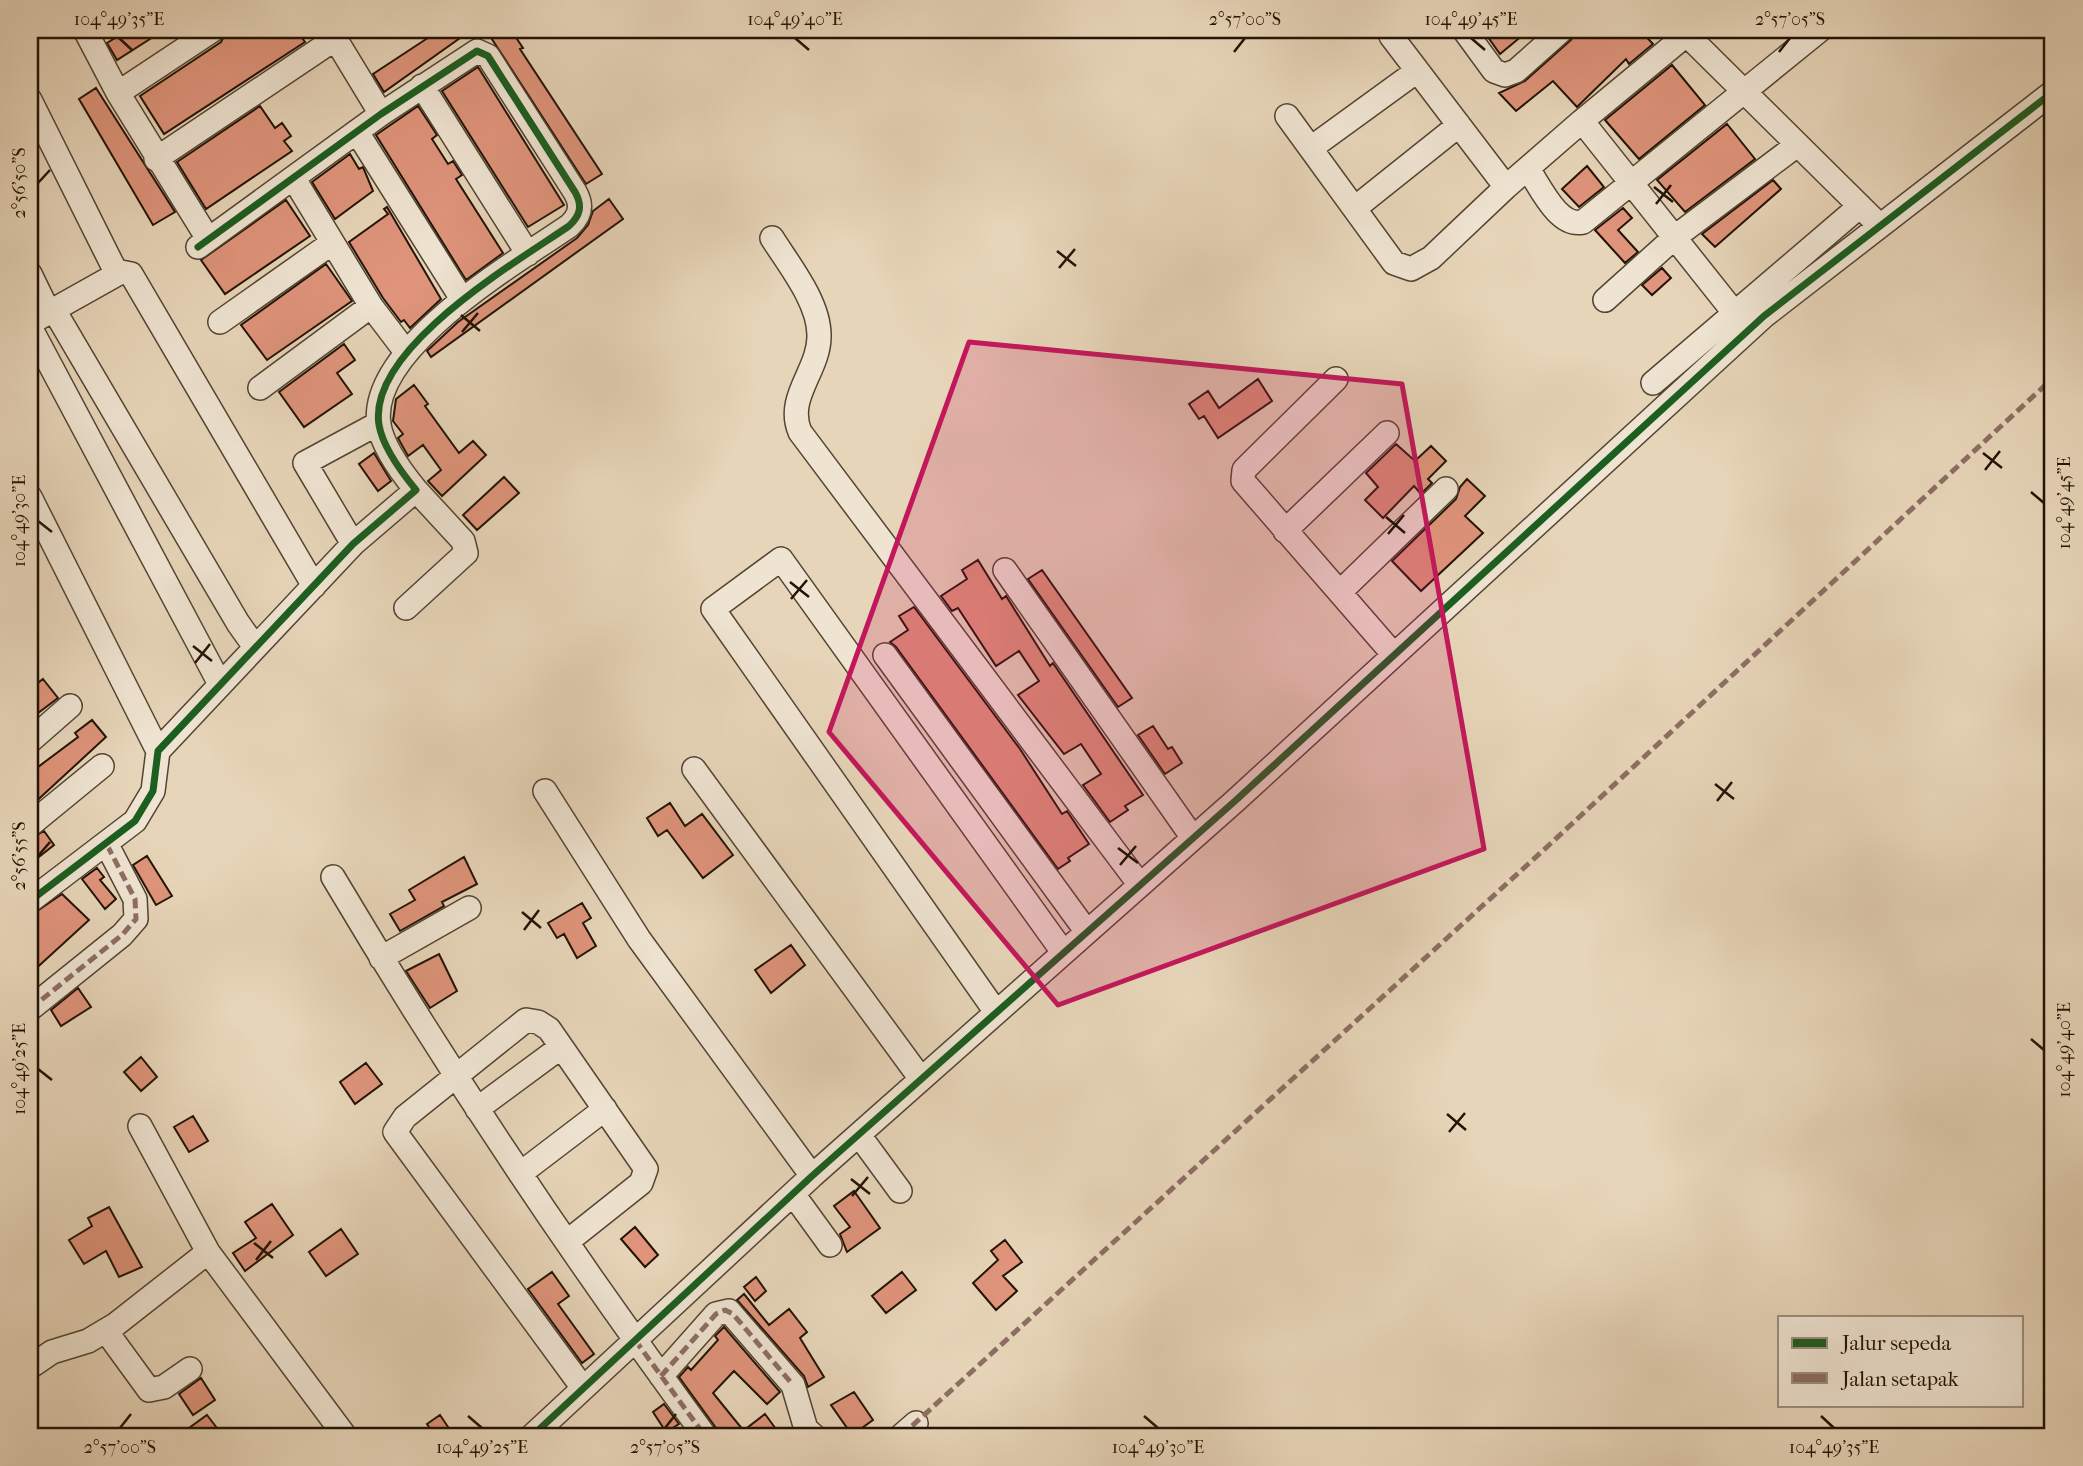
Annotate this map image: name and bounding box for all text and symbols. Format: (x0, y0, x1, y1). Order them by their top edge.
text: 104°49'35"E (74, 9, 164, 30)
text: 104°49'40"E (747, 9, 843, 30)
text: 2°57'00"S (1209, 9, 1281, 30)
text: 104°49'45"E (1424, 9, 1518, 30)
text: 2°57'05"S (1755, 9, 1825, 30)
text: 2°56'50"S (9, 147, 30, 219)
text: 104°49'45"E (2054, 456, 2075, 550)
text: 104°49'30"E (9, 475, 30, 567)
text: 2°56'55"S (9, 822, 30, 890)
text: 104°49'40"E (2054, 1002, 2075, 1098)
text: 104°49'25"E (9, 1023, 30, 1115)
legend (1778, 1316, 2024, 1406)
text: Jalur sepeda (1840, 1331, 1951, 1355)
text: Jalan setapak (1840, 1367, 1959, 1391)
text: 2°57'00"S (84, 1437, 156, 1458)
text: 104°49'25"E (436, 1437, 528, 1458)
text: 2°57'05"S (630, 1437, 700, 1458)
text: 104°49'30"E (1112, 1437, 1204, 1458)
text: 104°49'35"E (1789, 1437, 1879, 1458)

